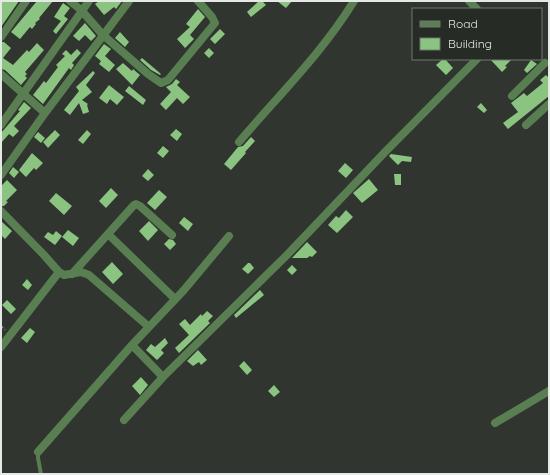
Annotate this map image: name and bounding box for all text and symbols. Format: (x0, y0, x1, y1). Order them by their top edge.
legend (412, 8, 542, 60)
text: Road (448, 16, 478, 31)
text: Building (448, 36, 492, 51)

